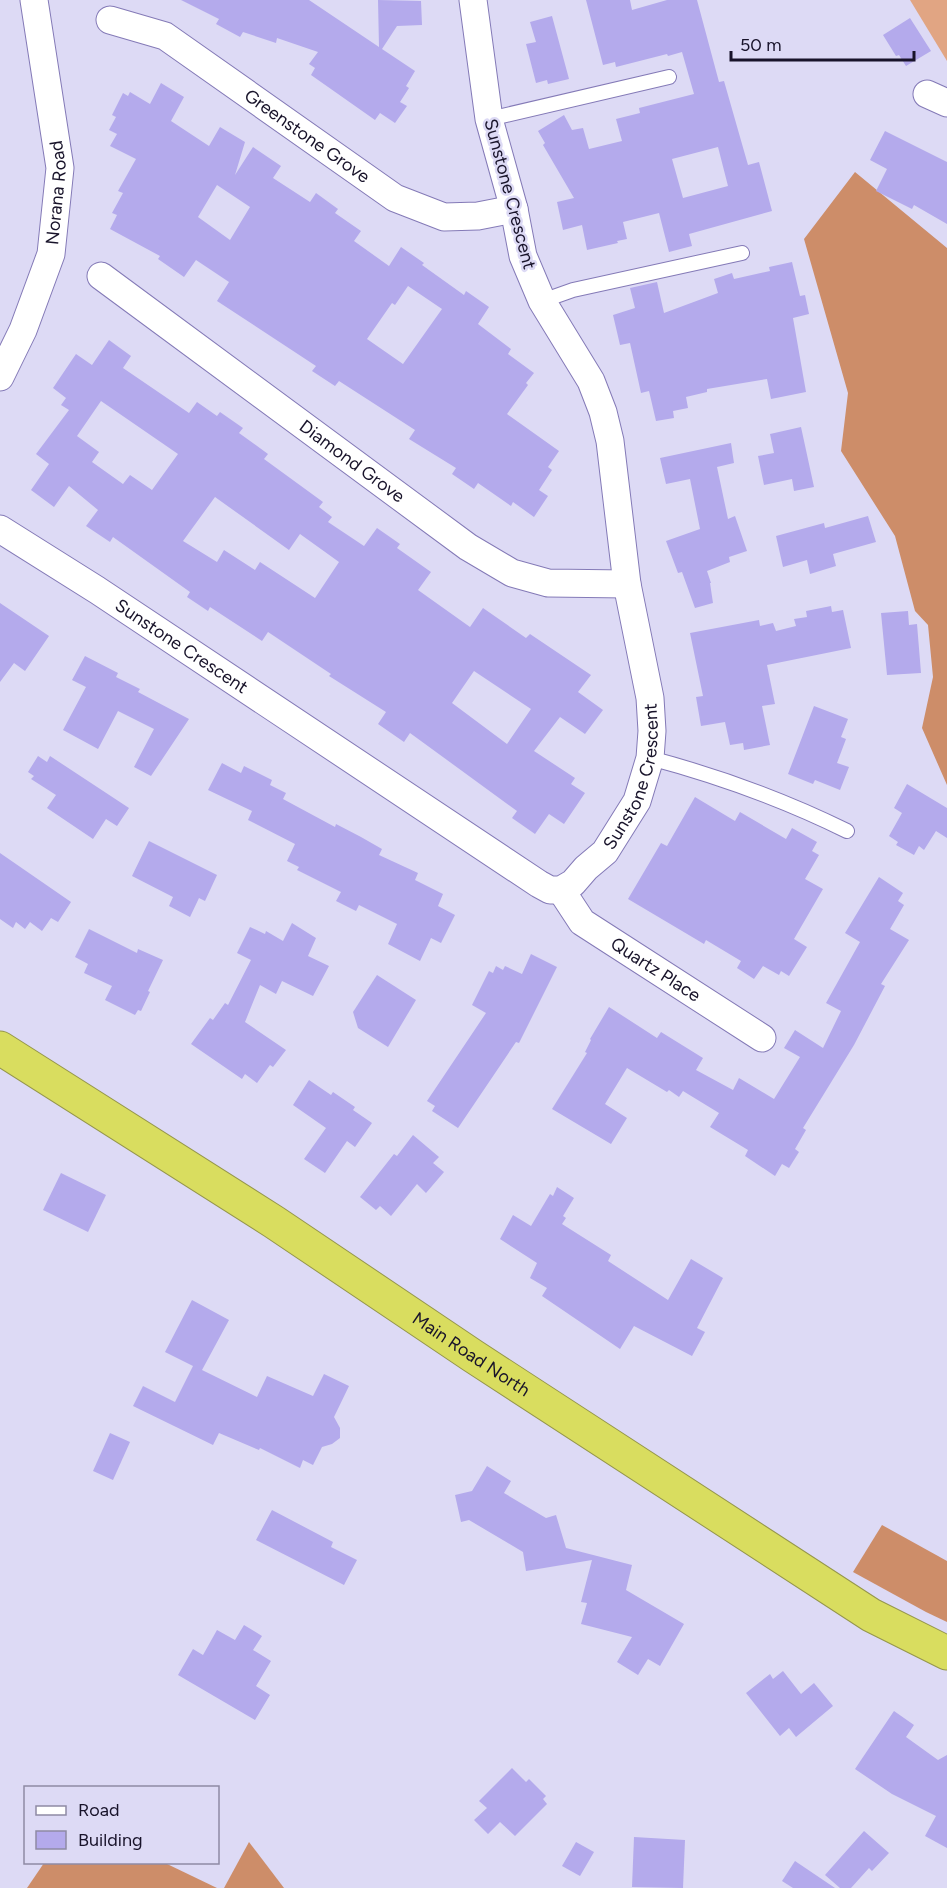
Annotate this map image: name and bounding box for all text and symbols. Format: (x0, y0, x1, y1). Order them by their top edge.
scale bar (731, 24, 914, 62)
text: 50 m (740, 34, 782, 56)
street label: Greenstone Grove (240, 84, 374, 188)
street label: Sunstone Crescent (479, 116, 541, 272)
street label: Norana Road (41, 139, 71, 246)
street label: Diamond Grove (295, 415, 409, 508)
street label: Sunstone Crescent (111, 594, 252, 698)
street label: Sunstone Crescent (598, 703, 663, 854)
street label: Quartz Place (607, 932, 705, 1007)
street label: Main Road North (408, 1307, 534, 1401)
legend (24, 1786, 219, 1864)
text: Road (78, 1799, 119, 1821)
text: Building (78, 1829, 143, 1851)

